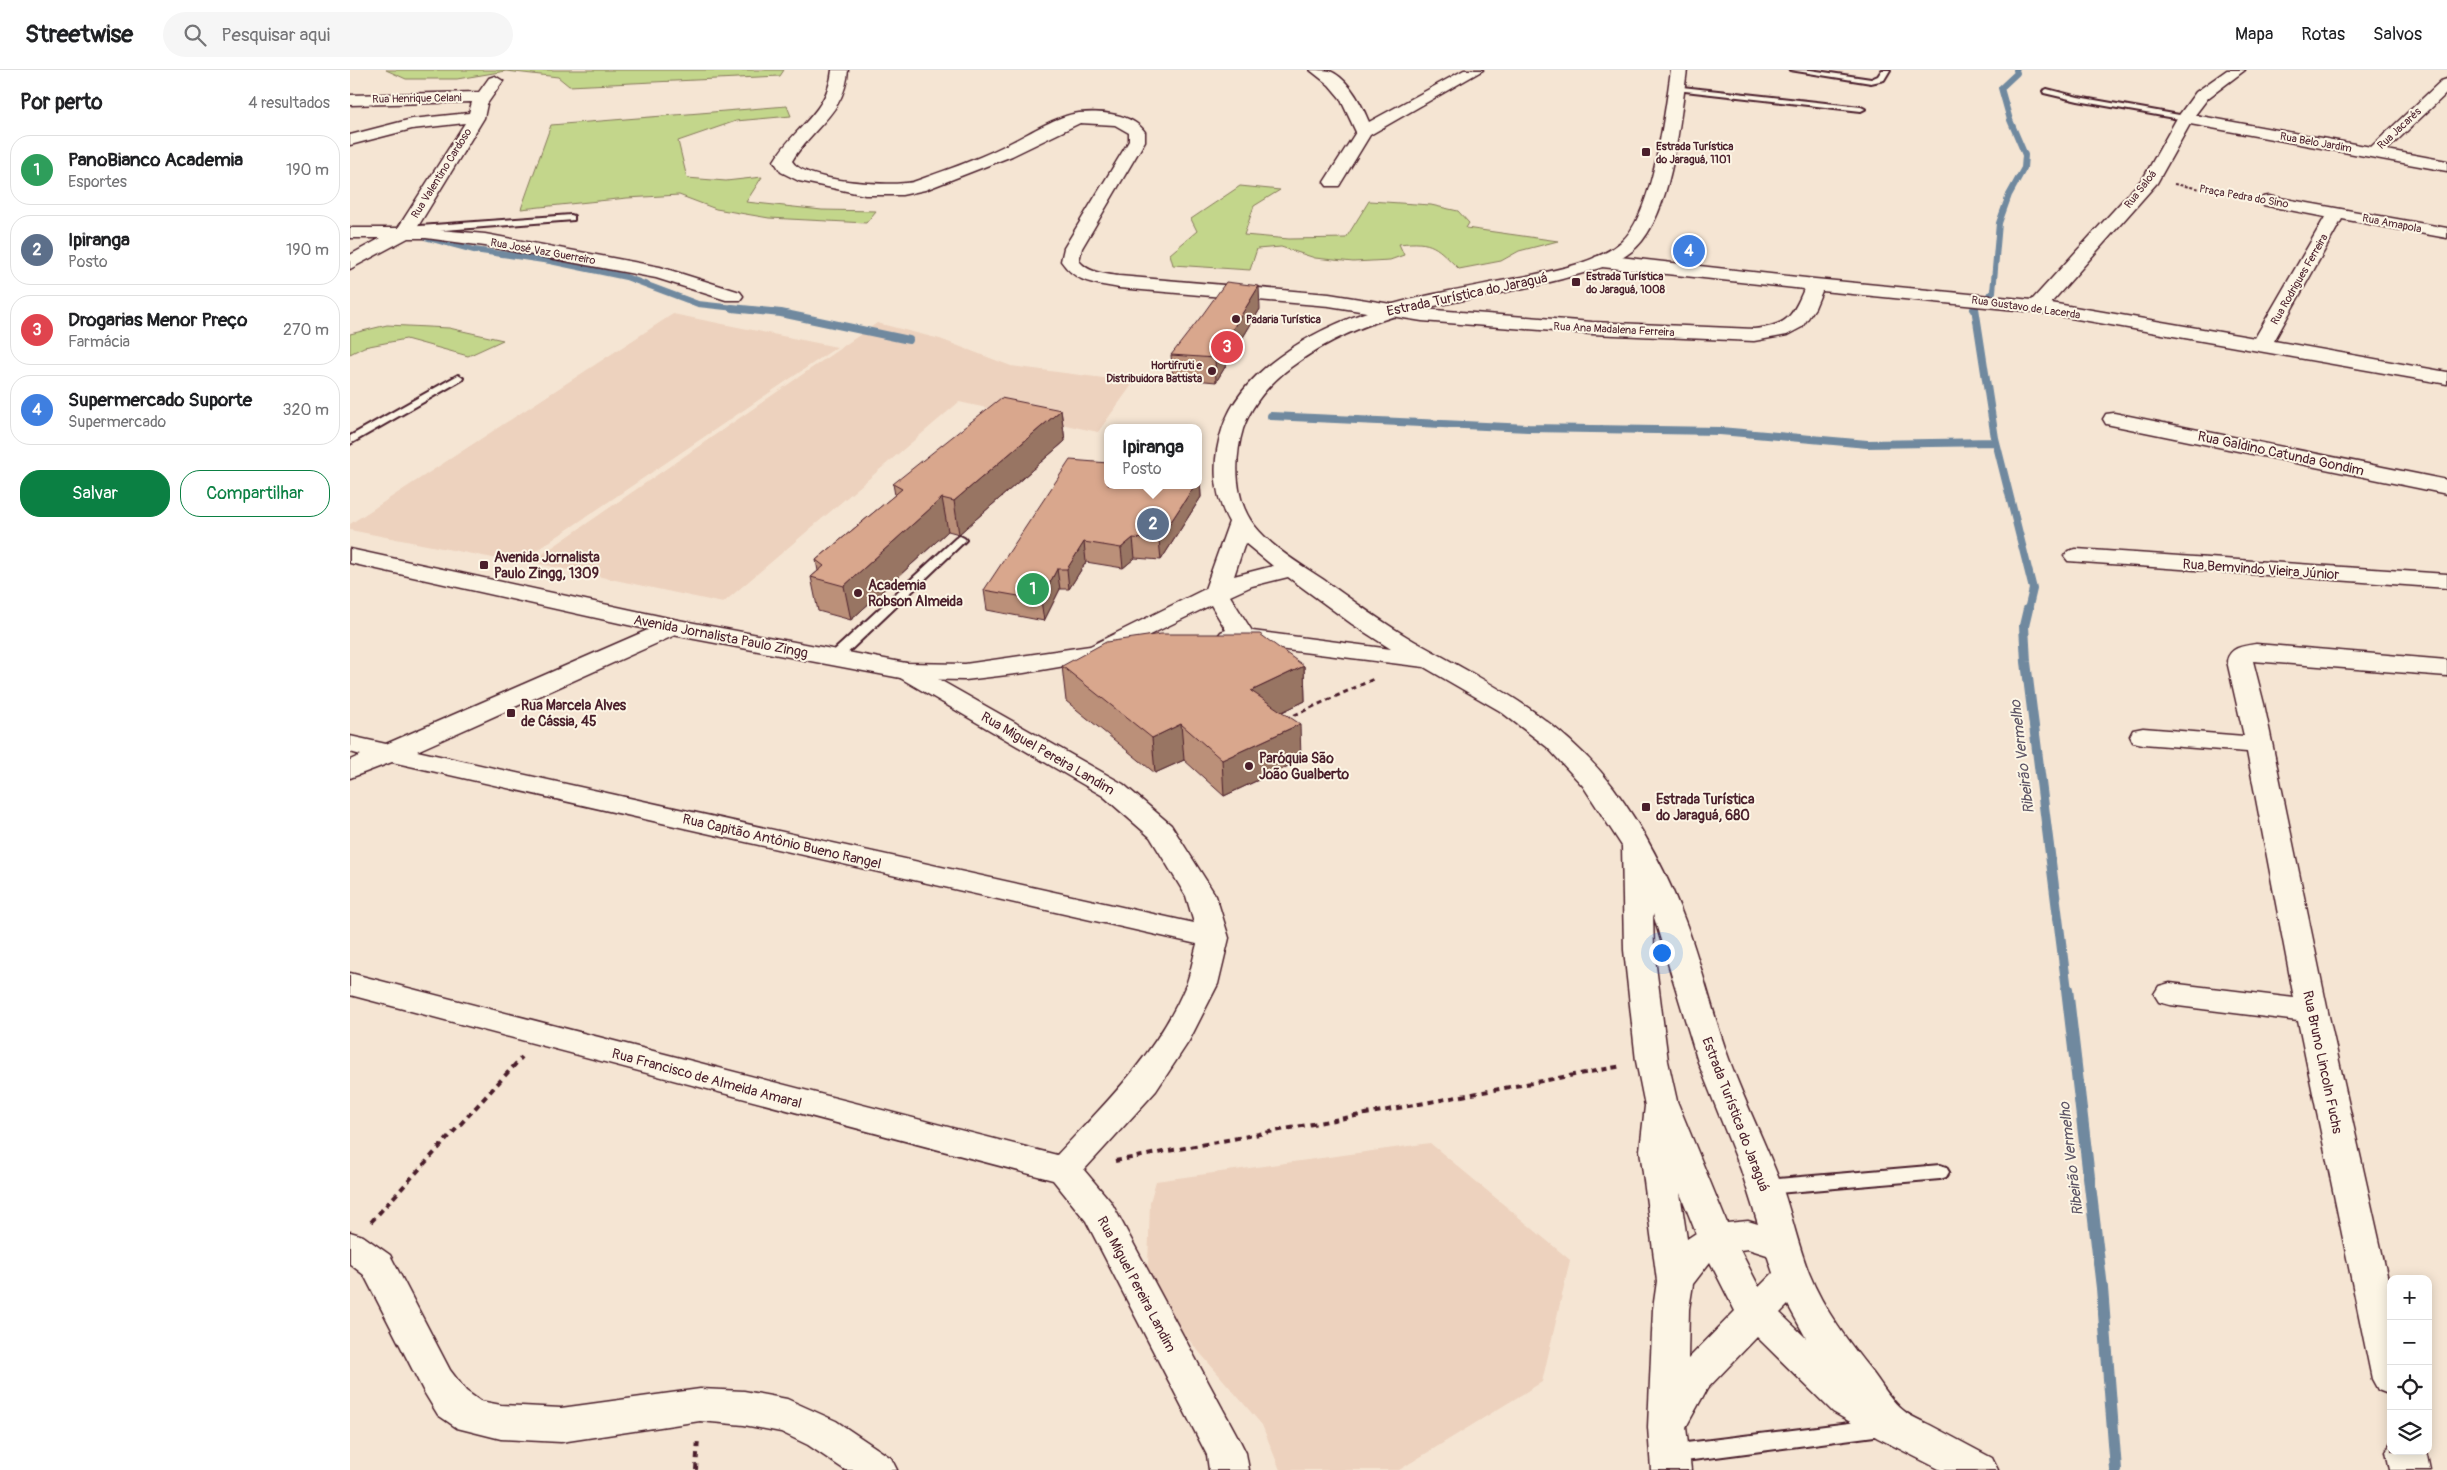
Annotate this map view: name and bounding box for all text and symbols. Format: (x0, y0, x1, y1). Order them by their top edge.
search box (163, 12, 513, 57)
text: Streetwise (25, 20, 133, 49)
icon: search (181, 21, 209, 49)
text: Pesquisar aqui (221, 23, 330, 47)
text: Mapa (2235, 23, 2273, 46)
text: Rotas (2301, 23, 2345, 46)
text: Salvos (2373, 23, 2422, 46)
text: Por perto (20, 89, 102, 116)
street label: Rua Henrique Celani (372, 91, 462, 106)
text: 4 resultados (248, 93, 330, 113)
street label: Rua Jacarés (2375, 105, 2424, 152)
street label: Rua Valentino Cardoso (408, 126, 474, 221)
street label: Rua Belo Jardim (2279, 130, 2353, 155)
place label: Estrada Turística do Jaraguá, 1101 (1656, 140, 1733, 166)
marker: Estrada Turística do Jaraguá, 1101 (1640, 146, 1652, 158)
text: PanoBianco Academia (68, 148, 243, 172)
text: 1 (34, 160, 40, 180)
text: 190 m (286, 160, 329, 180)
street label: Rua Saloá (2122, 168, 2159, 211)
text: Esportes (68, 172, 127, 192)
street label: Praça Pedra do Sino (2198, 182, 2290, 211)
street label: Rua Amapola (2361, 211, 2423, 236)
text: Ipiranga (68, 228, 130, 252)
pin: 4 (1673, 232, 1705, 270)
street label: Rua Rodrigues Ferreira (2268, 232, 2331, 327)
street label: Rua José Vaz Guerreiro (489, 236, 597, 267)
text: 2 (33, 240, 41, 260)
text: 190 m (286, 240, 329, 260)
text: Posto (68, 252, 108, 272)
street label: Estrada Turística do Jaraguá (1385, 269, 1549, 320)
place label: Estrada Turística do Jaraguá, 1008 (1586, 270, 1666, 296)
marker: Estrada Turística do Jaraguá, 1008 (1570, 276, 1582, 288)
street label: Rua Gustavo de Lacerda (1971, 293, 2081, 322)
text: Drogarias Menor Preço (68, 308, 247, 332)
marker: Padaria Turística (1230, 313, 1242, 325)
place label: Padaria Turística (1246, 313, 1321, 326)
text: 3 (33, 320, 41, 340)
text: 270 m (283, 320, 329, 340)
street label: Rua Ana Madalena Ferreira (1553, 320, 1675, 339)
pin: 3 (1211, 328, 1243, 366)
text: Farmácia (68, 332, 130, 352)
place label: Hortifruti e Distribuidora Battista (1106, 359, 1203, 385)
marker: Hortifruti e Distribuidora Battista (1206, 365, 1218, 377)
text: Supermercado Suporte (68, 388, 252, 412)
text: 4 (32, 400, 42, 420)
text: 320 m (283, 400, 329, 420)
text: Supermercado (68, 412, 166, 432)
popup (1104, 424, 1202, 489)
street label: Rua Galdino Catunda Gondim (2196, 428, 2366, 479)
text: Ipiranga (1122, 435, 1184, 459)
text: Posto (1122, 459, 1162, 479)
button: Salvar (20, 470, 170, 517)
button: Compartilhar (180, 470, 330, 517)
pin: 2 (1137, 505, 1169, 543)
place label: Avenida Jornalista Paulo Zingg, 1309 (494, 549, 600, 582)
street label: Rua Bemvindo Vieira Júnior (2182, 556, 2340, 583)
marker: Avenida Jornalista Paulo Zingg, 1309 (478, 559, 490, 571)
pin: 1 (1017, 570, 1049, 608)
place label: Academia Robson Almeida (868, 577, 963, 610)
marker: Academia Robson Almeida (852, 587, 864, 599)
street label: Avenida Jornalista Paulo Zingg (632, 611, 809, 662)
place label: Rua Marcela Alves de Cássia, 45 (521, 697, 627, 730)
water label: Ribeirão Vermelho (2006, 698, 2039, 815)
marker: Rua Marcela Alves de Cássia, 45 (505, 707, 517, 719)
street label: Rua Miguel Pereira Landim (978, 708, 1118, 799)
place label: Paróquia São João Gualberto (1259, 750, 1350, 783)
marker: Paróquia São João Gualberto (1243, 760, 1255, 772)
place label: Estrada Turística do Jaraguá, 680 (1656, 791, 1755, 824)
marker: Estrada Turística do Jaraguá, 680 (1640, 801, 1652, 813)
street label: Rua Capitão Antônio Bueno Rangel (681, 810, 883, 873)
your location (1649, 940, 1675, 966)
street label: Rua Bruno Lincoln Fuchs (2299, 989, 2346, 1136)
street label: Estrada Turística do Jaraguá (1698, 1035, 1773, 1194)
street label: Rua Francisco de Almeida Amaral (610, 1045, 804, 1112)
water label: Ribeirão Vermelho (2055, 1100, 2088, 1217)
street label: Rua Miguel Pereira Landim (1094, 1213, 1180, 1355)
map controls (2387, 1275, 2432, 1455)
button: + (2387, 1275, 2432, 1320)
button: − (2387, 1320, 2432, 1365)
button: locate (2387, 1365, 2432, 1410)
button: layers (2387, 1410, 2432, 1455)

